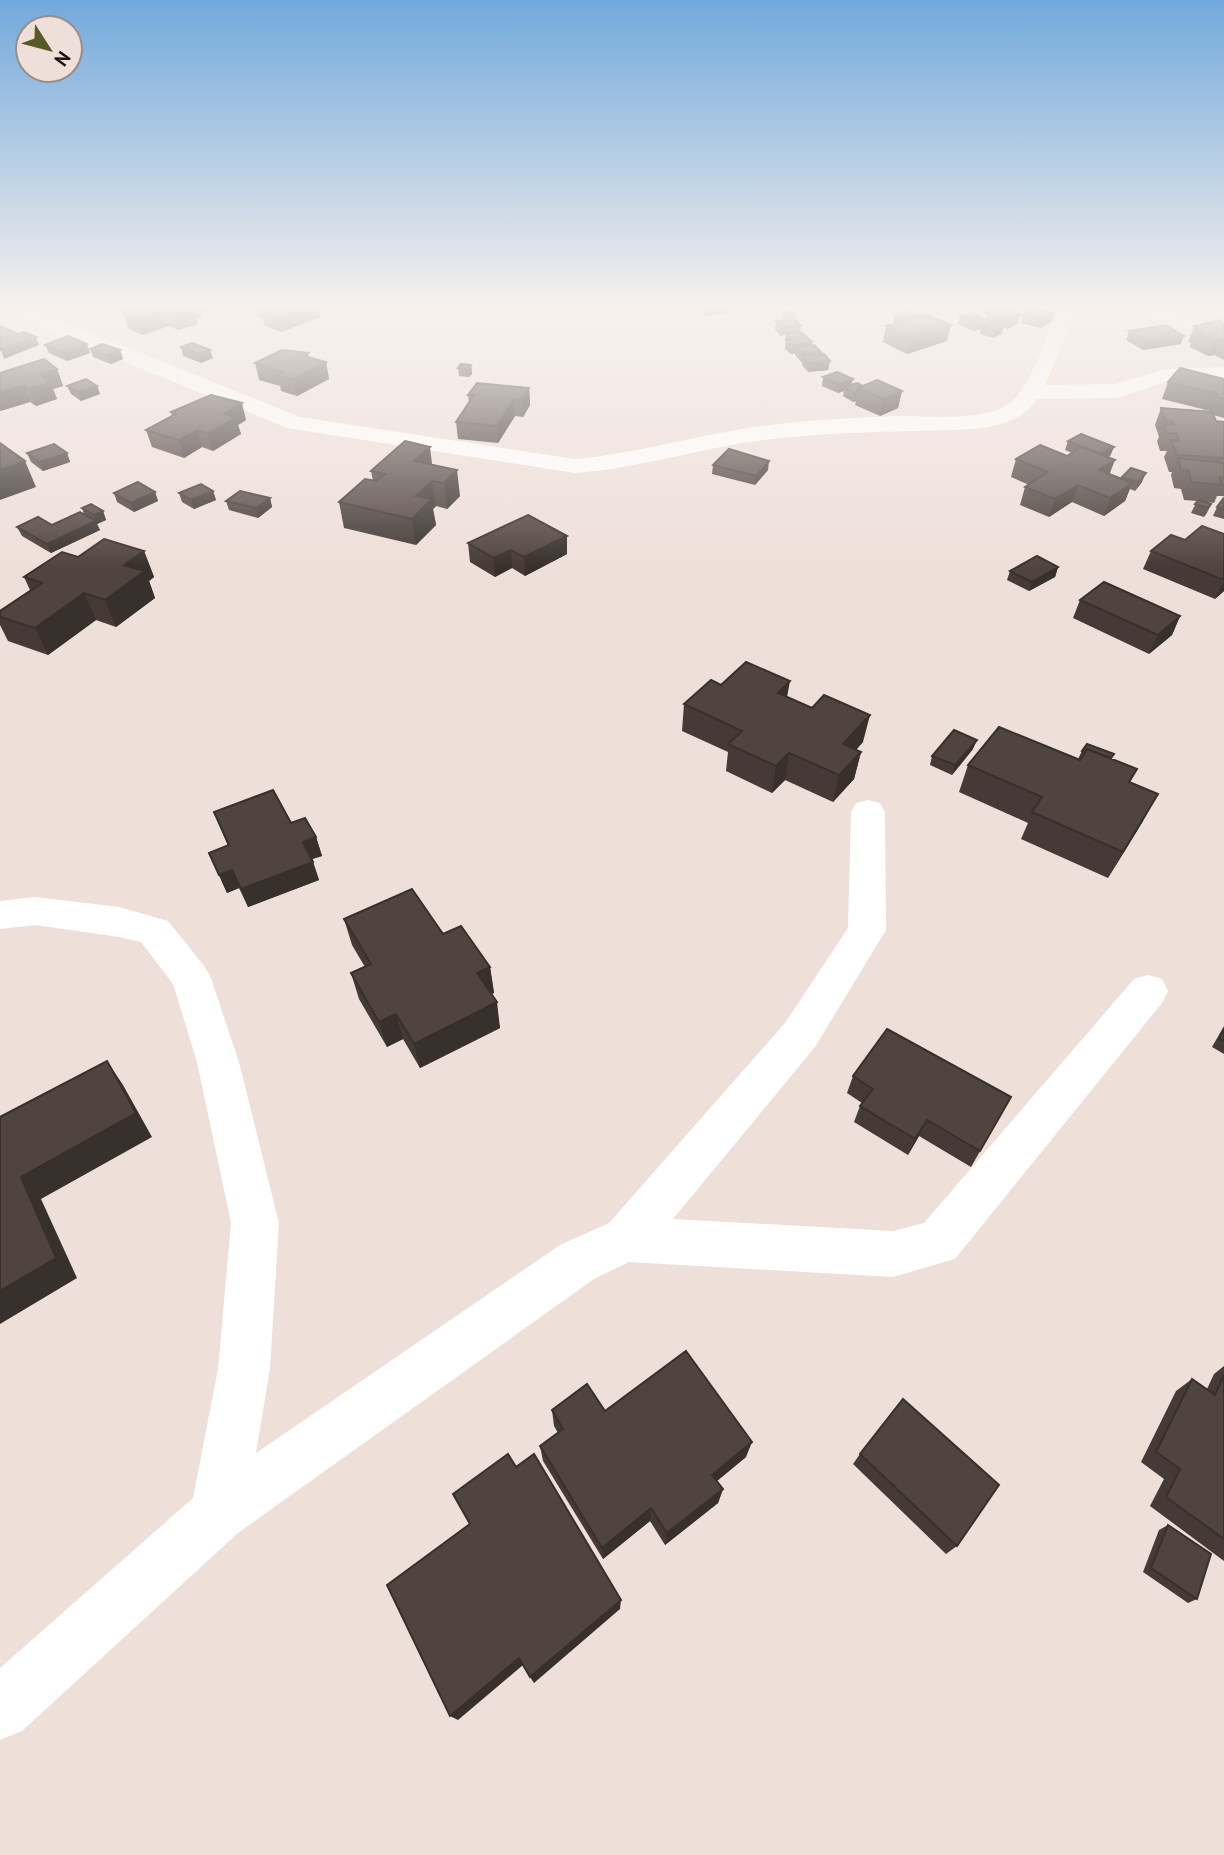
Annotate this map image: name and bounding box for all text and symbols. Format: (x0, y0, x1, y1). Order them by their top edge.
north arrow (14, 14, 84, 84)
text: N (49, 47, 76, 71)

